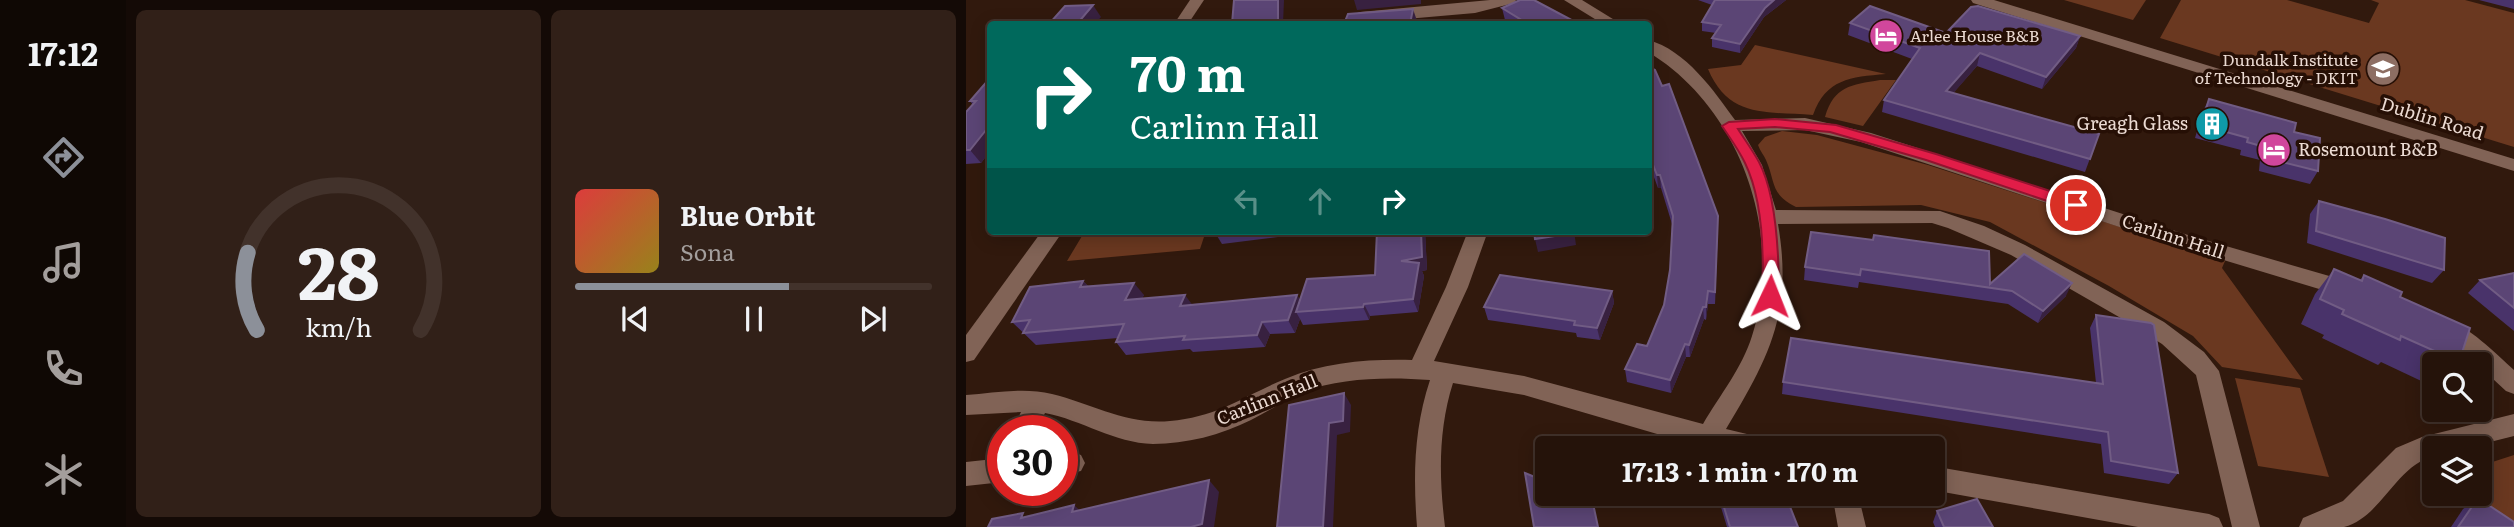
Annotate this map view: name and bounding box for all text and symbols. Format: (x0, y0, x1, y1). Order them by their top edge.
hotel icon: Arlee House B&B (1867, 17, 1905, 55)
place label: Arlee House B&B (1910, 23, 2039, 47)
text: 17:12 (28, 28, 98, 76)
text: 70 m (1130, 34, 1245, 107)
place label: Dundalk Institute of Technology - DKIT (2195, 47, 2358, 89)
icon: right (1015, 49, 1106, 140)
school or university icon: Dundalk Institute of Technology - DKIT (2364, 50, 2402, 88)
street label: Dublin Road (2377, 89, 2487, 146)
text: Carlinn Hall (1130, 101, 1319, 149)
building icon: Greagh Glass (2193, 105, 2231, 143)
place label: Greagh Glass (2076, 109, 2188, 136)
hotel icon: Rosemount B&B (2255, 131, 2293, 169)
icon: directions (39, 133, 88, 182)
place label: Rosemount B&B (2298, 135, 2438, 162)
pin (2046, 175, 2106, 235)
icon: left (1228, 182, 1266, 220)
icon: ahead (1301, 182, 1339, 220)
icon: right (1374, 182, 1412, 220)
icon: arrive (2057, 186, 2095, 224)
text: Blue Orbit (680, 195, 815, 234)
street label: Carlinn Hall (2119, 206, 2228, 265)
text: 28 (298, 214, 379, 322)
text: Sona (680, 234, 735, 268)
icon: music (39, 238, 88, 287)
position arrow (1733, 259, 1807, 333)
icon: previous (616, 300, 654, 338)
icon: pause (735, 300, 773, 338)
icon: next (854, 300, 892, 338)
text: km/h (305, 307, 372, 344)
icon: phone (39, 344, 88, 393)
map controls (2422, 352, 2492, 506)
button: search (2422, 352, 2492, 422)
street label: Carlinn Hall (1212, 366, 1321, 431)
speed limit sign: 30 (987, 415, 1078, 506)
button: layers (2422, 436, 2492, 506)
icon: climate (39, 450, 88, 499)
text: 17:13 · 1 min · 170 m (1622, 451, 1858, 490)

